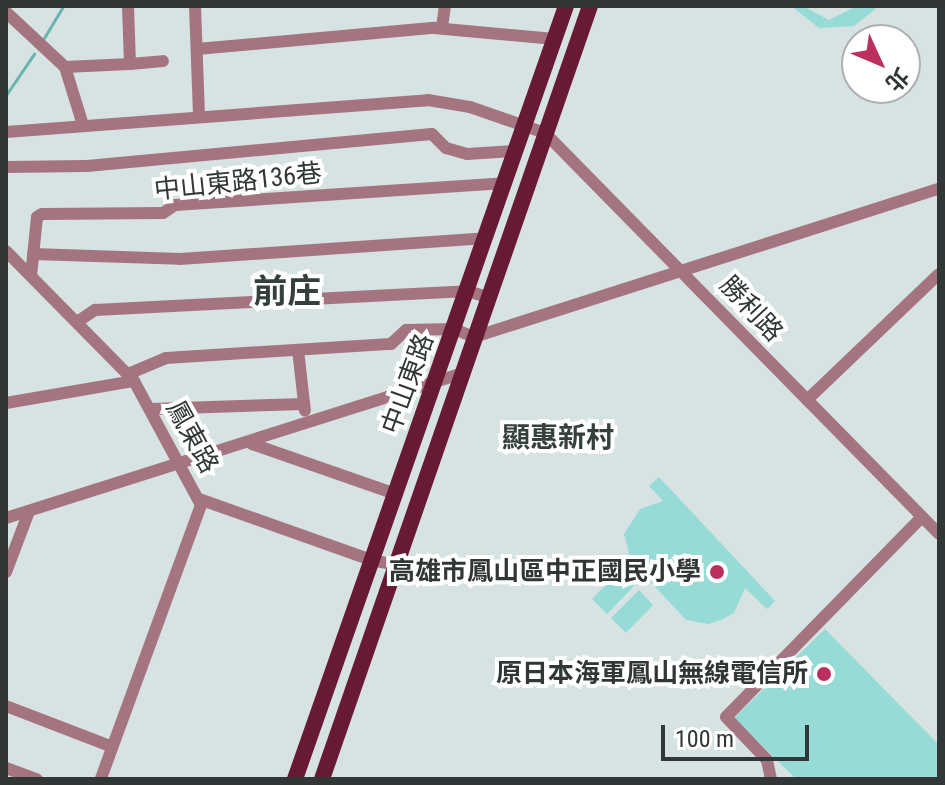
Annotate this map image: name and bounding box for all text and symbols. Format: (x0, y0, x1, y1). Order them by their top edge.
north arrow (841, 24, 921, 104)
text: 北 (881, 63, 914, 96)
street label: 中山東路136巷 (153, 158, 323, 206)
street label: 勝利路 (713, 270, 789, 348)
district label: 前庄 (253, 272, 321, 312)
street label: 中山東路 (376, 330, 440, 438)
street label: 鳳東路 (159, 395, 225, 479)
district label: 顯惠新村 (502, 421, 614, 455)
place label: 高雄市鳳山區中正國民小學 (389, 556, 701, 588)
marker: 高雄市鳳山區中正國民小學 (708, 563, 726, 581)
place label: 原日本海軍鳳山無線電信所 (496, 658, 808, 690)
marker: 原日本海軍鳳山無線電信所 (815, 665, 833, 683)
scale bar (665, 709, 813, 759)
text: 100 m (675, 725, 734, 753)

